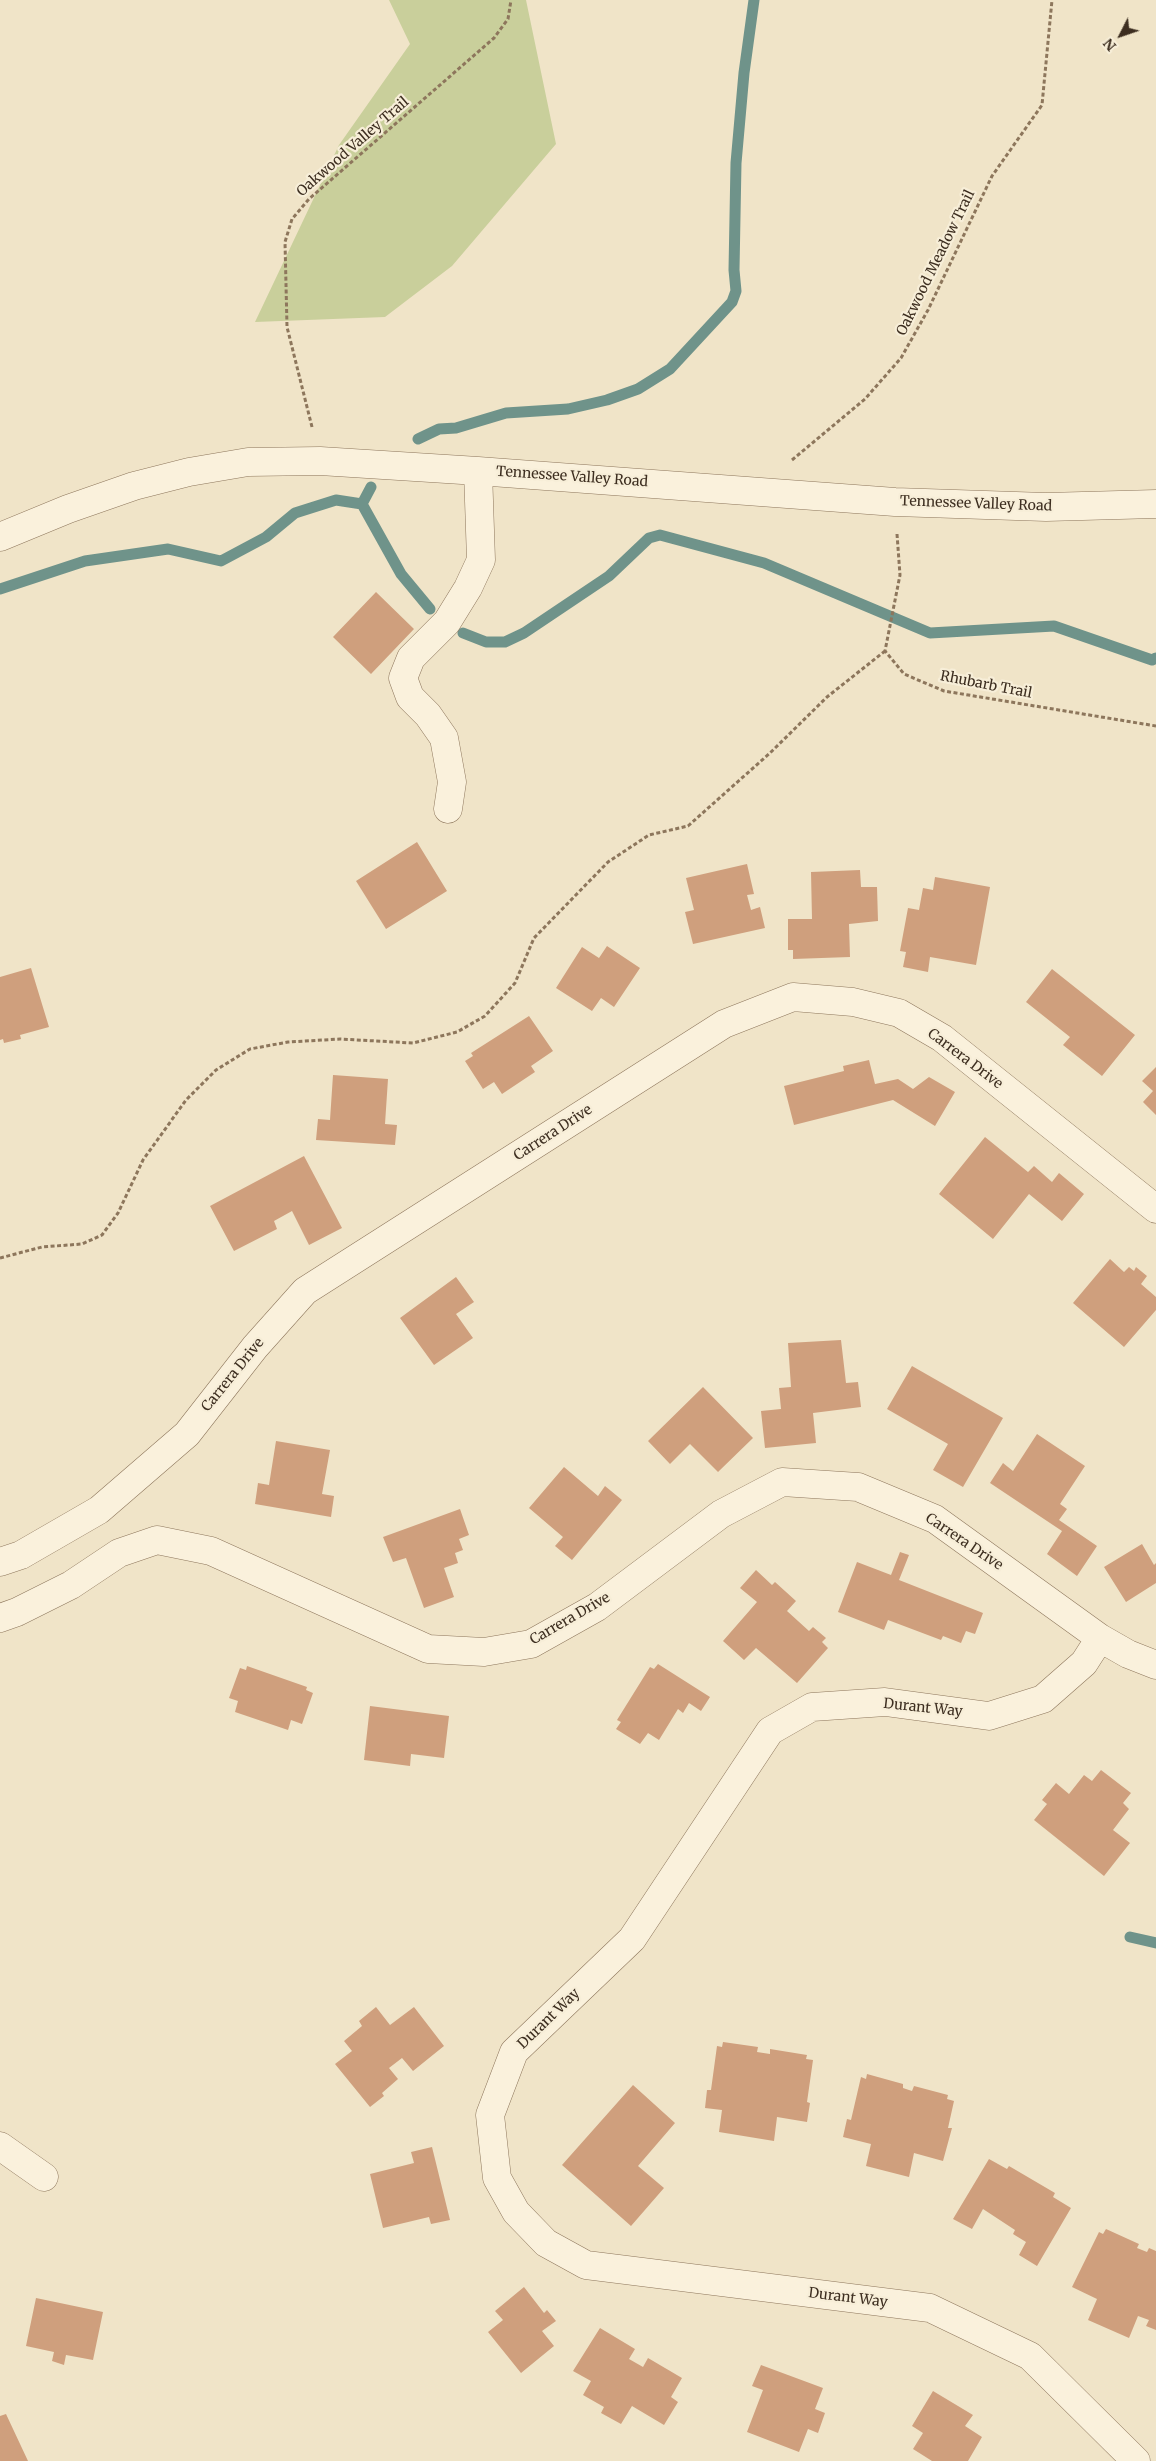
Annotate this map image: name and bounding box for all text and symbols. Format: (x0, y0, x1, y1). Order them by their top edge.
north arrow (1096, 10, 1146, 60)
text: N (1099, 35, 1120, 55)
street label: Oakwood Valley Trail (294, 94, 412, 200)
street label: Oakwood Meadow Trail (893, 188, 979, 338)
street label: Tennessee Valley Road (496, 463, 648, 491)
street label: Tennessee Valley Road (900, 493, 1052, 515)
street label: Rhubarb Trail (939, 668, 1033, 702)
street label: Carrera Drive (924, 1025, 1006, 1093)
street label: Carrera Drive (511, 1102, 595, 1164)
street label: Carrera Drive (198, 1335, 268, 1415)
street label: Carrera Drive (922, 1510, 1006, 1574)
street label: Carrera Drive (527, 1589, 613, 1649)
street label: Durant Way (883, 1695, 963, 1721)
street label: Durant Way (515, 1985, 583, 2053)
street label: Durant Way (807, 2285, 889, 2311)

